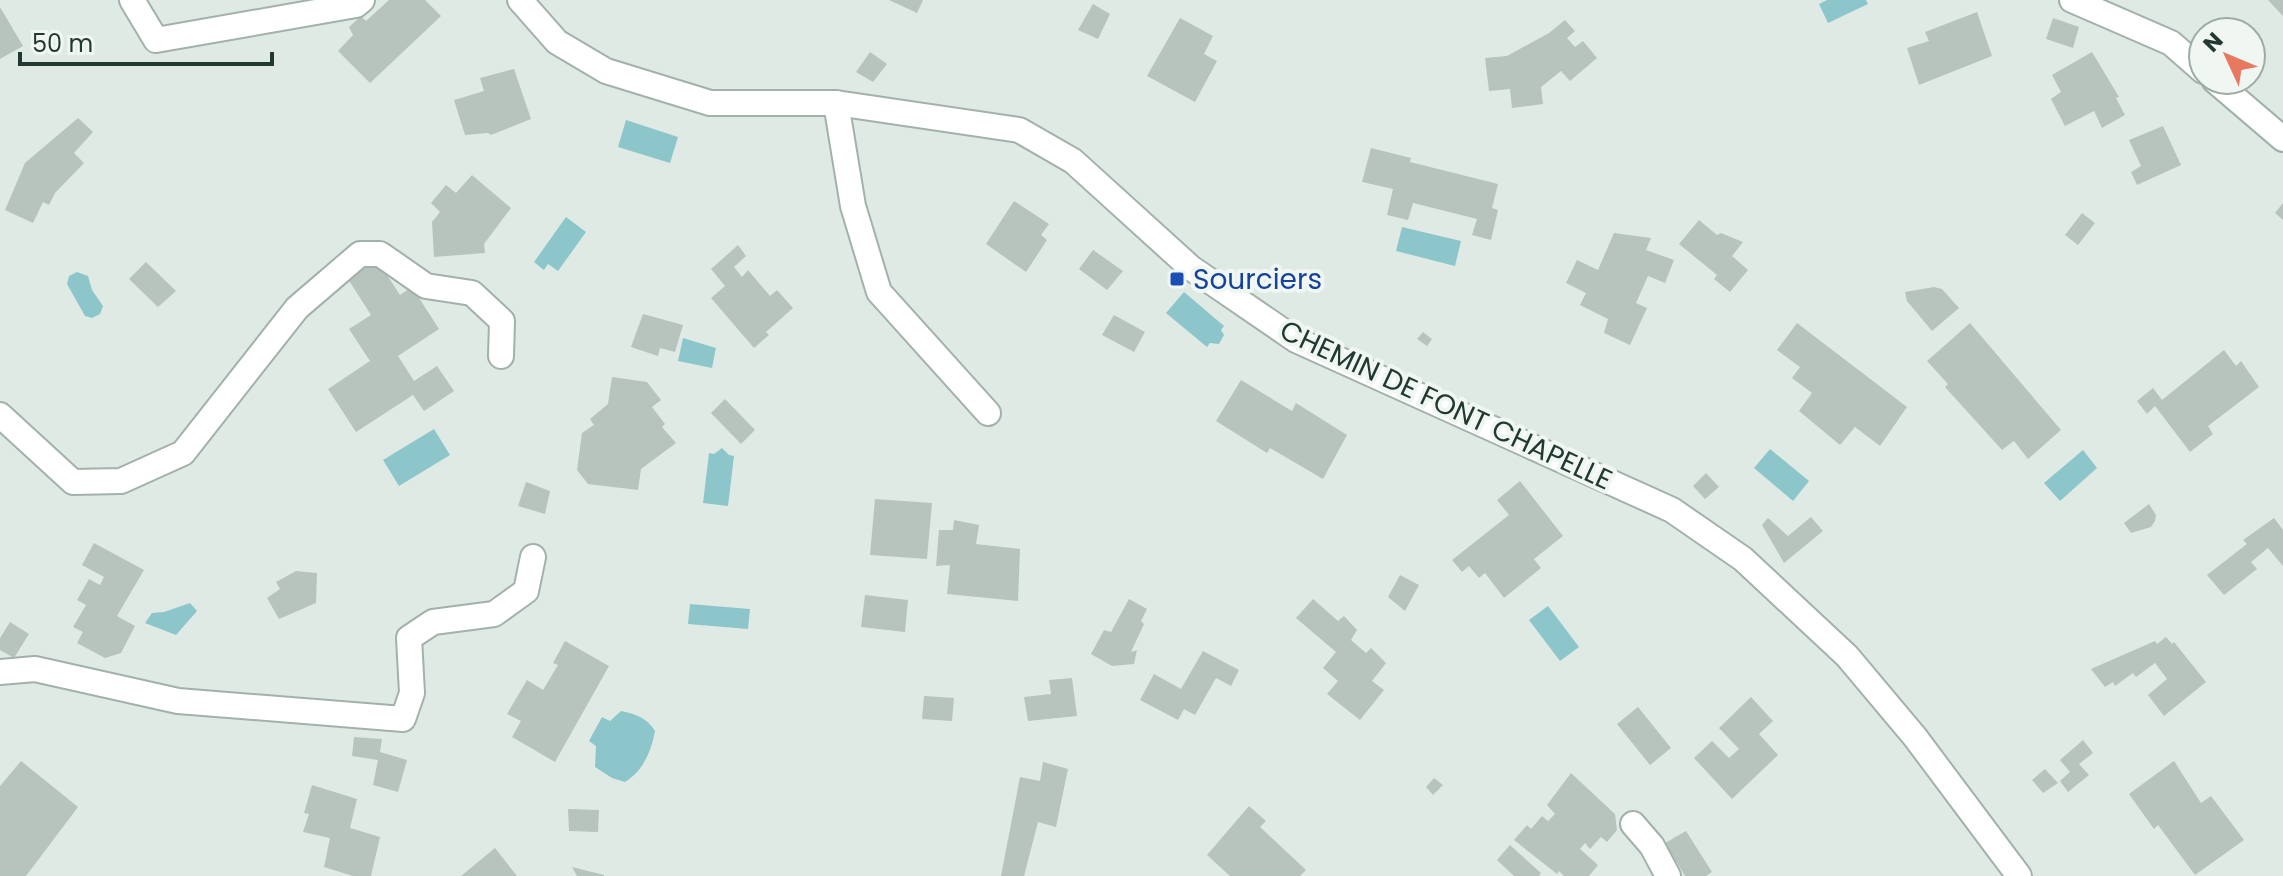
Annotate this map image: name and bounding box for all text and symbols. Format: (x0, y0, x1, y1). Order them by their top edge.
scale bar (20, 16, 272, 66)
north arrow (2187, 16, 2267, 96)
text: N (2196, 26, 2230, 59)
text: 50 m (32, 27, 93, 60)
place label: Sourciers (1193, 260, 1322, 299)
marker: Sourciers (1168, 270, 1186, 288)
street label: CHEMIN DE FONT CHAPELLE (1273, 311, 1619, 499)

